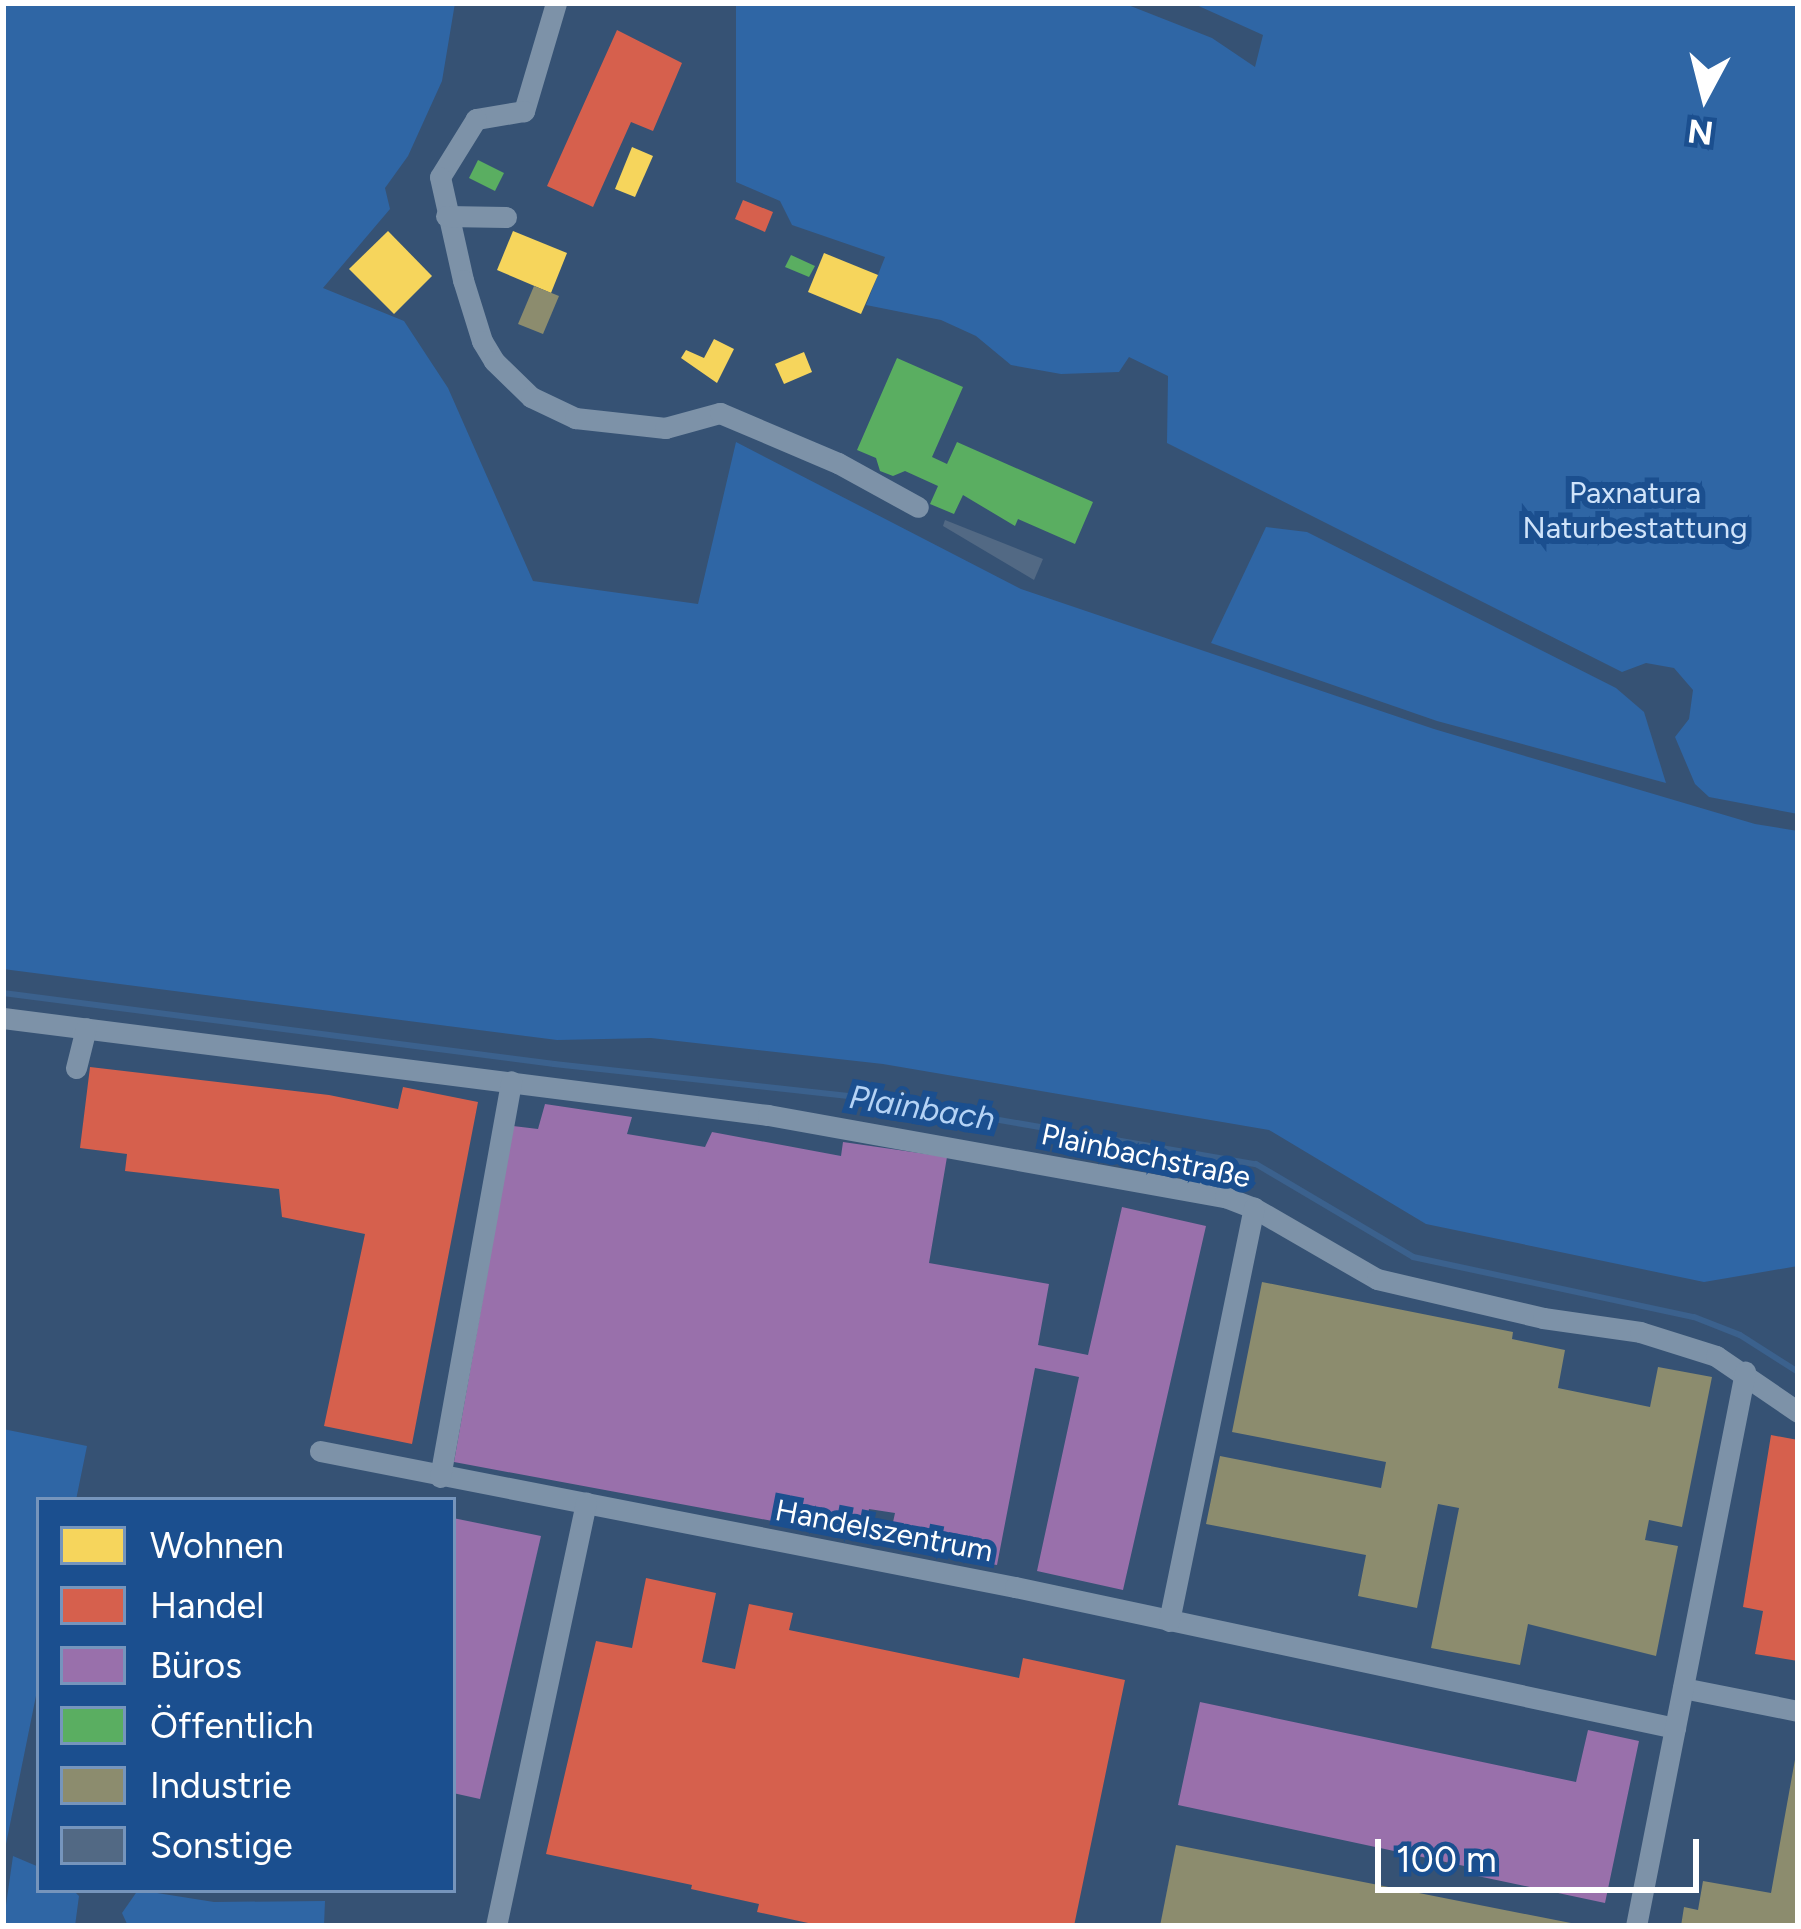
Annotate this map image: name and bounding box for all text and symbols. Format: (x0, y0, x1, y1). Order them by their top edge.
north arrow (1645, 36, 1765, 156)
text: N (1686, 111, 1716, 153)
park label: Paxnatura Naturbestattung (1522, 475, 1748, 546)
water label: Plainbach (846, 1077, 998, 1139)
street label: Plainbachstraße (1038, 1116, 1254, 1196)
street label: Handelszentrum (772, 1492, 996, 1570)
legend (36, 1497, 456, 1893)
text: Wohnen (150, 1524, 284, 1567)
text: Handel (150, 1584, 264, 1627)
text: Büros (150, 1644, 242, 1687)
text: Öffentlich (150, 1704, 314, 1747)
text: Industrie (150, 1764, 292, 1807)
scale bar (1381, 1815, 1705, 1889)
text: Sonstige (150, 1824, 293, 1867)
text: 100 m (1396, 1838, 1497, 1881)

